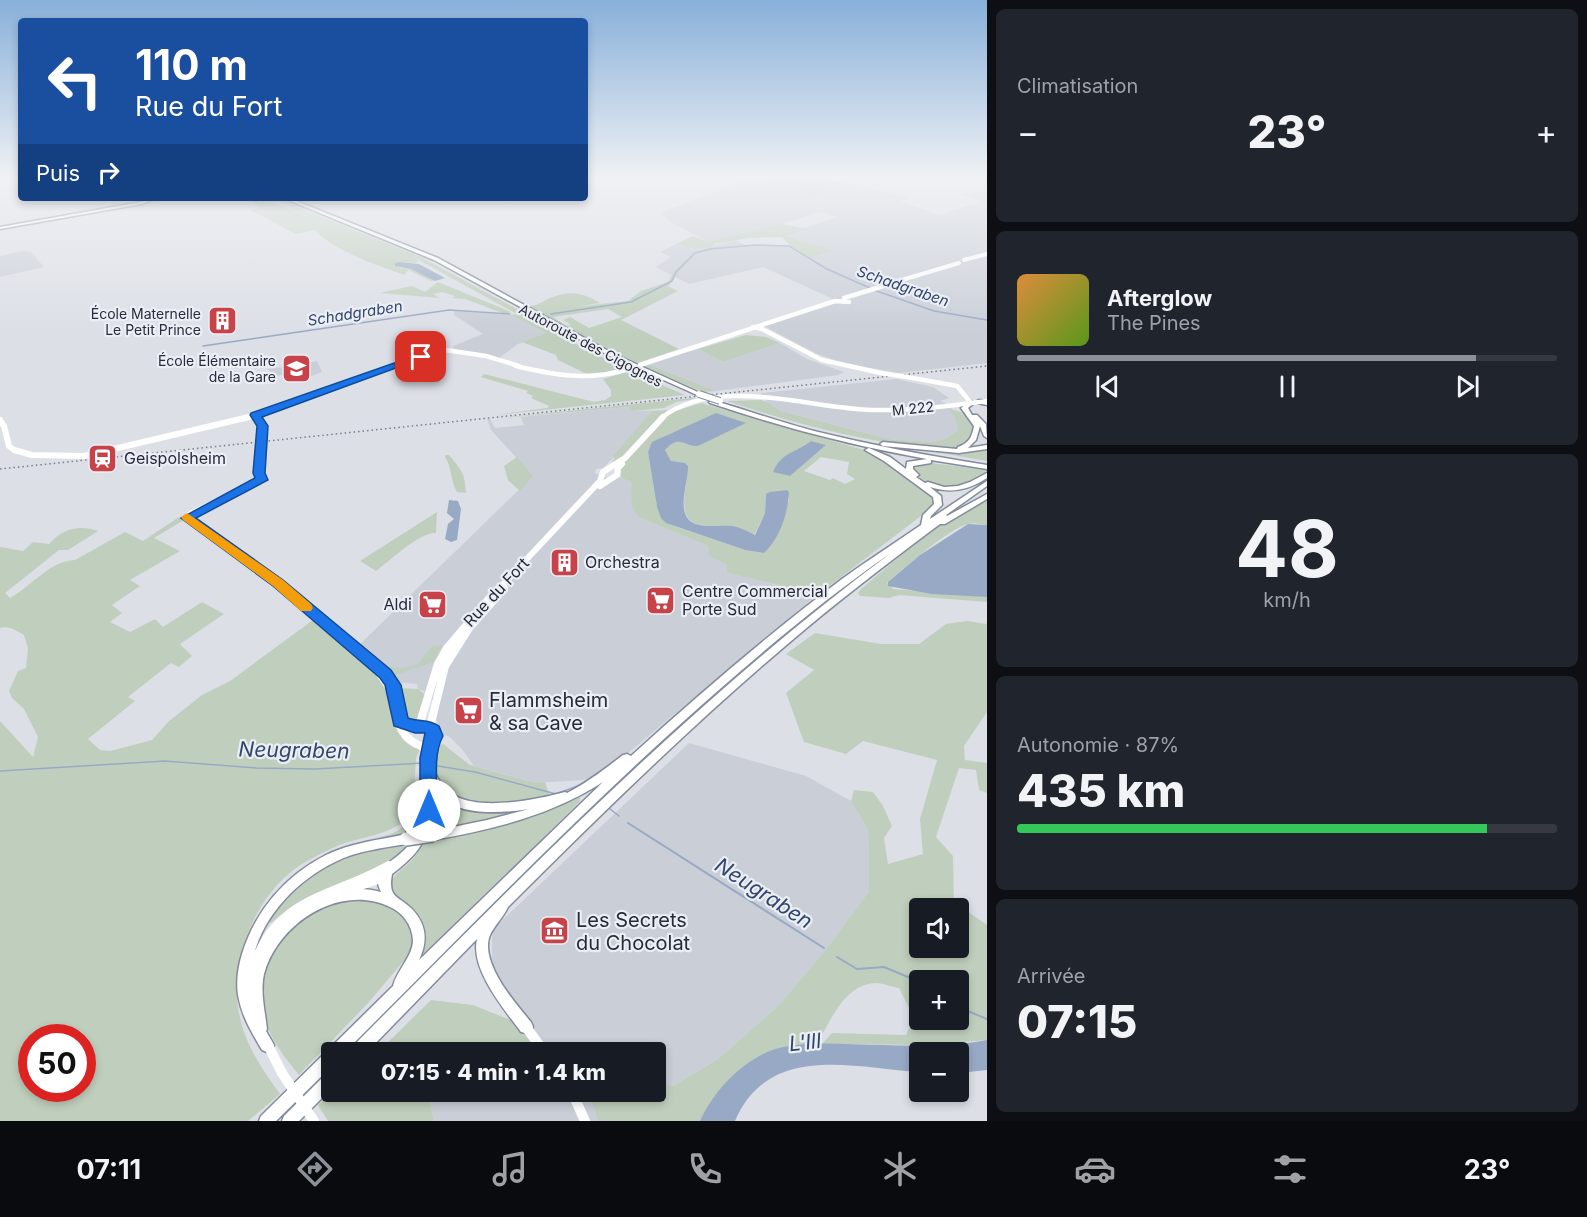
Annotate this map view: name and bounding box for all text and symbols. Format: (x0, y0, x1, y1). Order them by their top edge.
text: 110 m (135, 39, 248, 90)
icon: left (36, 42, 114, 120)
text: Climatisation (1017, 74, 1138, 98)
text: Rue du Fort (135, 90, 282, 123)
text: 23° (1248, 104, 1326, 159)
text: − (1017, 112, 1039, 152)
text: + (1535, 112, 1557, 152)
icon: right (92, 156, 125, 189)
text: Puis (36, 160, 80, 186)
water label: Schadgraben (855, 261, 952, 311)
text: Afterglow (1107, 285, 1212, 311)
water label: Schadgraben (306, 296, 404, 330)
street label: Autoroute des Cigognes (516, 300, 666, 390)
place label: École Maternelle Le Petit Prince (91, 305, 201, 338)
building icon: École Maternelle Le Petit Prince (206, 305, 238, 337)
text: The Pines (1107, 311, 1201, 335)
pin (395, 331, 446, 382)
icon: arrive (404, 340, 437, 373)
place label: École Élémentaire de la Gare (158, 352, 276, 385)
school or university icon: École Élémentaire de la Gare (281, 352, 313, 384)
icon: previous (1091, 370, 1124, 403)
icon: pause (1271, 370, 1304, 403)
icon: next (1451, 370, 1484, 403)
street label: M 222 (891, 397, 935, 419)
station icon: Geispolsheim (87, 442, 119, 474)
place label: Geispolsheim (124, 448, 226, 468)
text: 48 (1235, 501, 1339, 596)
building icon: Orchestra (548, 546, 580, 578)
place label: Orchestra (585, 552, 660, 572)
street label: Rue du Fort (459, 553, 533, 631)
place label: Centre Commercial Porte Sud (682, 581, 828, 619)
supermarket icon: Centre Commercial Porte Sud (645, 584, 677, 616)
supermarket icon: Aldi (417, 588, 449, 620)
text: km/h (1263, 588, 1311, 612)
place label: Aldi (383, 594, 412, 614)
place label: Flammsheim & sa Cave (489, 688, 608, 735)
supermarket icon: Flammsheim & sa Cave (452, 695, 484, 727)
text: Autonomie · 87% (1017, 733, 1179, 757)
water label: Neugraben (238, 737, 350, 763)
text: 435 km (1017, 763, 1185, 818)
position arrow (397, 778, 461, 842)
water label: Neugraben (711, 852, 817, 934)
map controls (909, 898, 969, 1102)
button: sound (909, 898, 969, 958)
place label: Les Secrets du Chocolat (576, 908, 691, 955)
museum icon: Les Secrets du Chocolat (539, 915, 571, 947)
text: Arrivée (1017, 964, 1086, 988)
button: + (909, 970, 969, 1030)
text: 07:15 (1017, 994, 1137, 1049)
speed limit sign: 50 (18, 1024, 96, 1102)
water label: L'Ill (788, 1028, 823, 1056)
button: − (909, 1042, 969, 1102)
text: 07:15 · 4 min · 1.4 km (381, 1059, 606, 1085)
icon: directions (294, 1148, 336, 1190)
icon: music (489, 1148, 531, 1190)
icon: phone (684, 1148, 726, 1190)
icon: climate (879, 1148, 921, 1190)
icon: car (1074, 1148, 1116, 1190)
icon: filters (1269, 1148, 1311, 1190)
text: 07:11 (76, 1153, 141, 1186)
text: 23° (1464, 1153, 1510, 1186)

